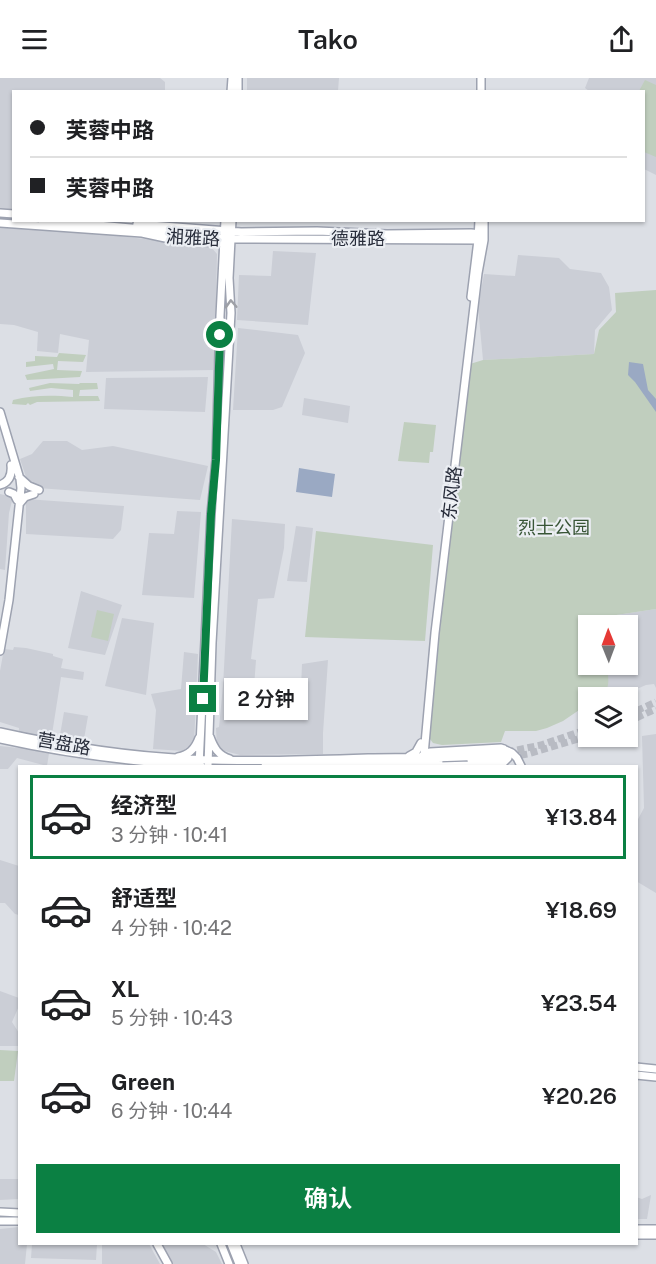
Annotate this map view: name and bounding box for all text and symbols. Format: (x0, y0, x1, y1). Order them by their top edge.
icon: menu (18, 23, 51, 56)
text: Tako (298, 23, 358, 55)
icon: share (605, 23, 638, 56)
text: 芙蓉中路 (66, 117, 154, 143)
text: 芙蓉中路 (66, 175, 154, 201)
street label: 湘雅路 (166, 226, 221, 249)
street label: 德雅路 (331, 228, 385, 249)
one-way arrow (224, 299, 237, 308)
route start (206, 321, 233, 348)
street label: 东风路 (438, 465, 465, 521)
park label: 烈士公园 (518, 517, 590, 538)
north arrow (578, 615, 638, 675)
map controls (578, 615, 638, 747)
callout: 2 分钟 (224, 678, 308, 720)
route end (189, 685, 216, 712)
text: 2 分钟 (237, 687, 295, 711)
button: layers (578, 687, 638, 747)
street label: 营盘路 (36, 728, 92, 759)
icon: car (39, 790, 93, 844)
text: 经济型 (111, 792, 177, 818)
text: ¥13.84 (545, 804, 617, 830)
text: 3 分钟 · 10:41 (111, 823, 228, 847)
icon: car (39, 883, 93, 937)
text: 舒适型 (111, 885, 177, 911)
text: ¥18.69 (546, 897, 617, 923)
text: 4 分钟 · 10:42 (111, 916, 232, 940)
icon: car (39, 976, 93, 1030)
text: XL (111, 976, 139, 1002)
text: ¥23.54 (541, 990, 617, 1016)
text: 5 分钟 · 10:43 (111, 1006, 233, 1030)
icon: car (39, 1069, 93, 1123)
text: Green (111, 1069, 175, 1095)
text: ¥20.26 (542, 1083, 617, 1109)
text: 6 分钟 · 10:44 (111, 1099, 232, 1123)
button: 确认 (36, 1164, 620, 1233)

